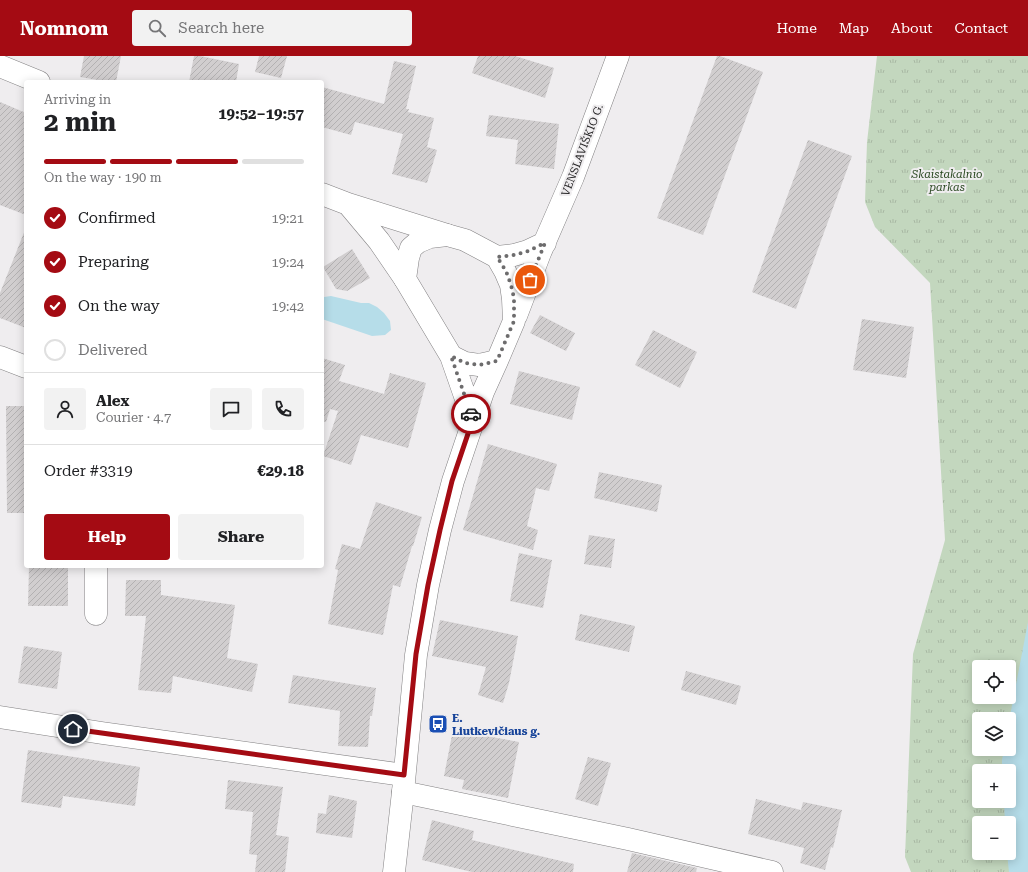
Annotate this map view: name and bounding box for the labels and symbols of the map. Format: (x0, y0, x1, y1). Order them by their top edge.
street label: VENSLAVIŠKIO G. (558, 102, 606, 198)
park label: Skaistakalnio parkas (910, 168, 983, 194)
pin (513, 263, 547, 297)
courier (451, 394, 491, 434)
pin (56, 712, 90, 746)
place label: E. Liutkevičiaus g. (452, 712, 540, 738)
bus stop icon: E. Liutkevičiaus g. (427, 713, 449, 735)

